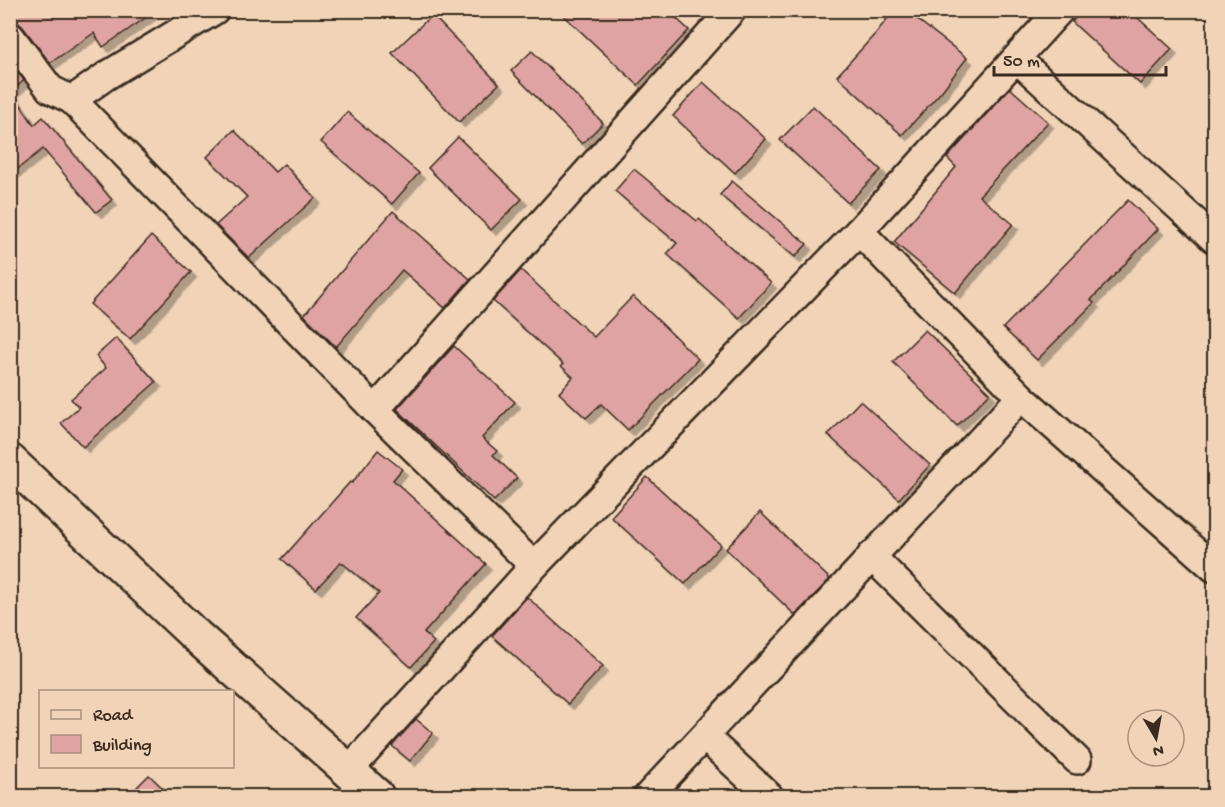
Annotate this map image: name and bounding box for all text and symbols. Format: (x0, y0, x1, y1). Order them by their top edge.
scale bar (994, 39, 1166, 77)
text: 50 m (1003, 52, 1040, 73)
legend (39, 690, 234, 768)
text: Road (93, 706, 134, 727)
north arrow (1126, 708, 1186, 768)
text: Building (92, 736, 152, 757)
text: N (1151, 739, 1165, 760)

